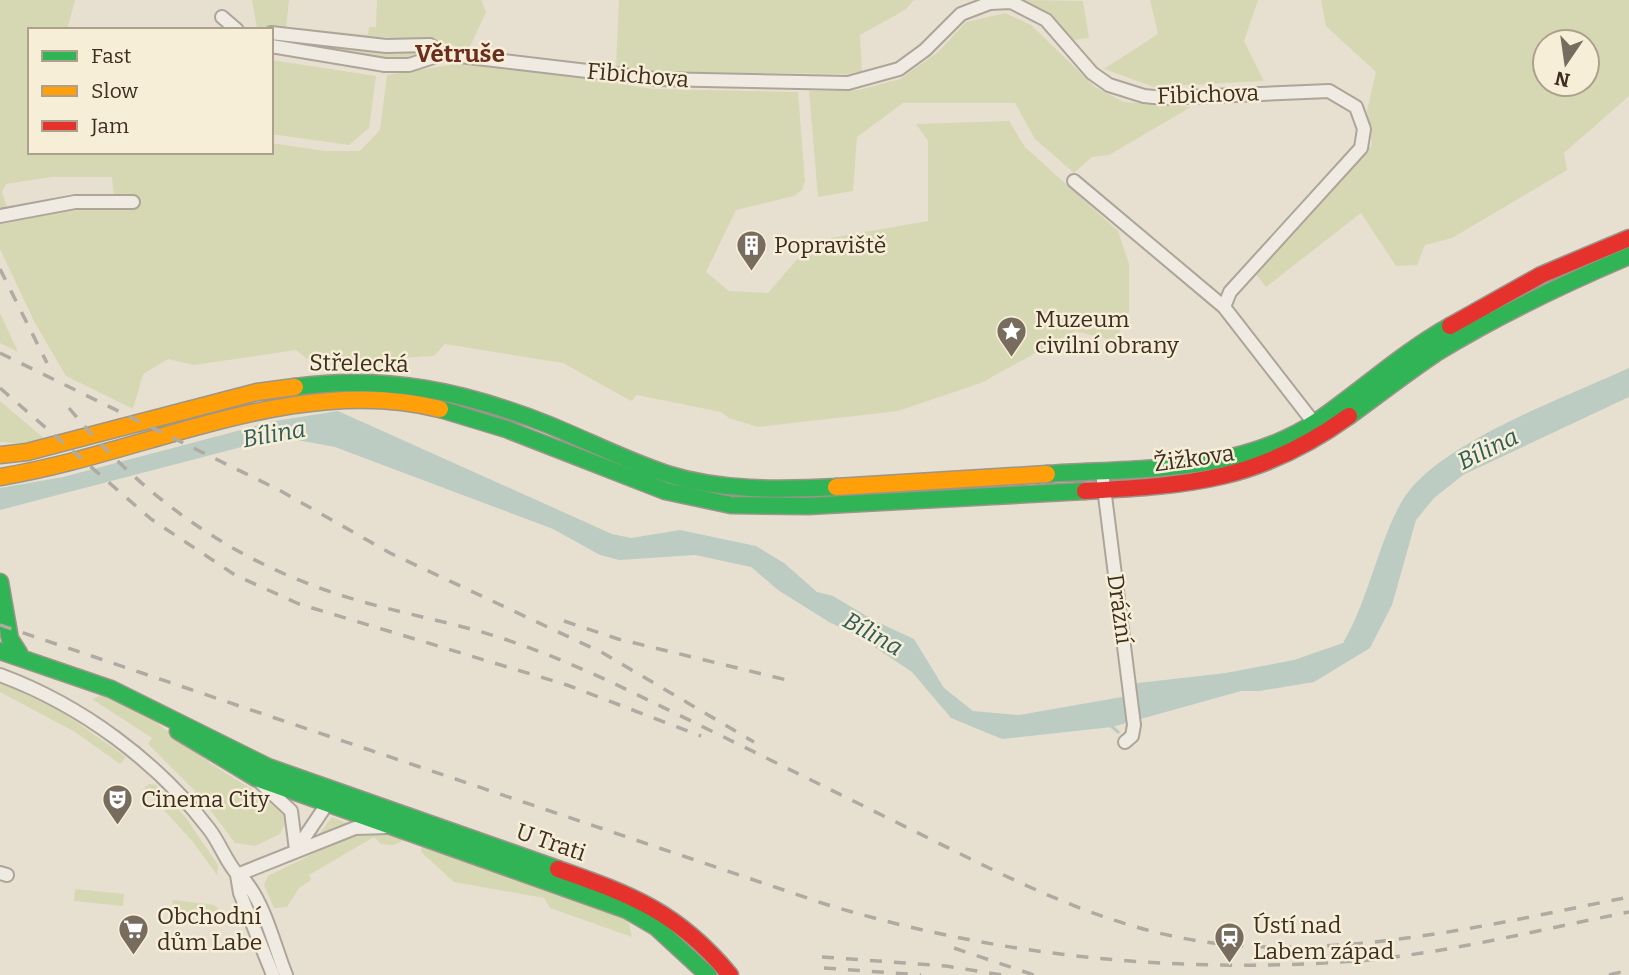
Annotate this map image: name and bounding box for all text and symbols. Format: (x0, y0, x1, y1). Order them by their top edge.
legend (28, 28, 273, 154)
north arrow (1531, 28, 1601, 98)
district label: Větruše (415, 40, 505, 68)
text: Fast (91, 43, 132, 69)
street label: Fibichova (586, 57, 691, 93)
text: N (1552, 66, 1572, 92)
text: Slow (91, 78, 138, 104)
street label: Fibichova (1156, 78, 1260, 110)
text: Jam (90, 113, 129, 139)
building icon: Popraviště (734, 228, 768, 272)
place label: Popraviště (774, 231, 886, 259)
place label: Muzeum civilní obrany (1035, 305, 1180, 359)
place icon: Muzeum civilní obrany (995, 315, 1029, 359)
street label: Střelecká (309, 348, 409, 378)
water label: Bílina (240, 415, 308, 453)
water label: Bílina (1453, 422, 1523, 476)
street label: Žižkova (1152, 438, 1236, 478)
street label: Drážní (1101, 572, 1139, 646)
water label: Bílina (838, 606, 908, 662)
theatre icon: Cinema City (101, 782, 135, 826)
place label: Cinema City (141, 785, 270, 813)
street label: U Trati (512, 817, 590, 867)
place label: Obchodní dům Labe (157, 902, 262, 956)
place label: Ústí nad Labem západ (1253, 911, 1394, 965)
supermarket icon: Obchodní dům Labe (117, 912, 151, 956)
station icon: Ústí nad Labem západ (1213, 921, 1247, 965)

